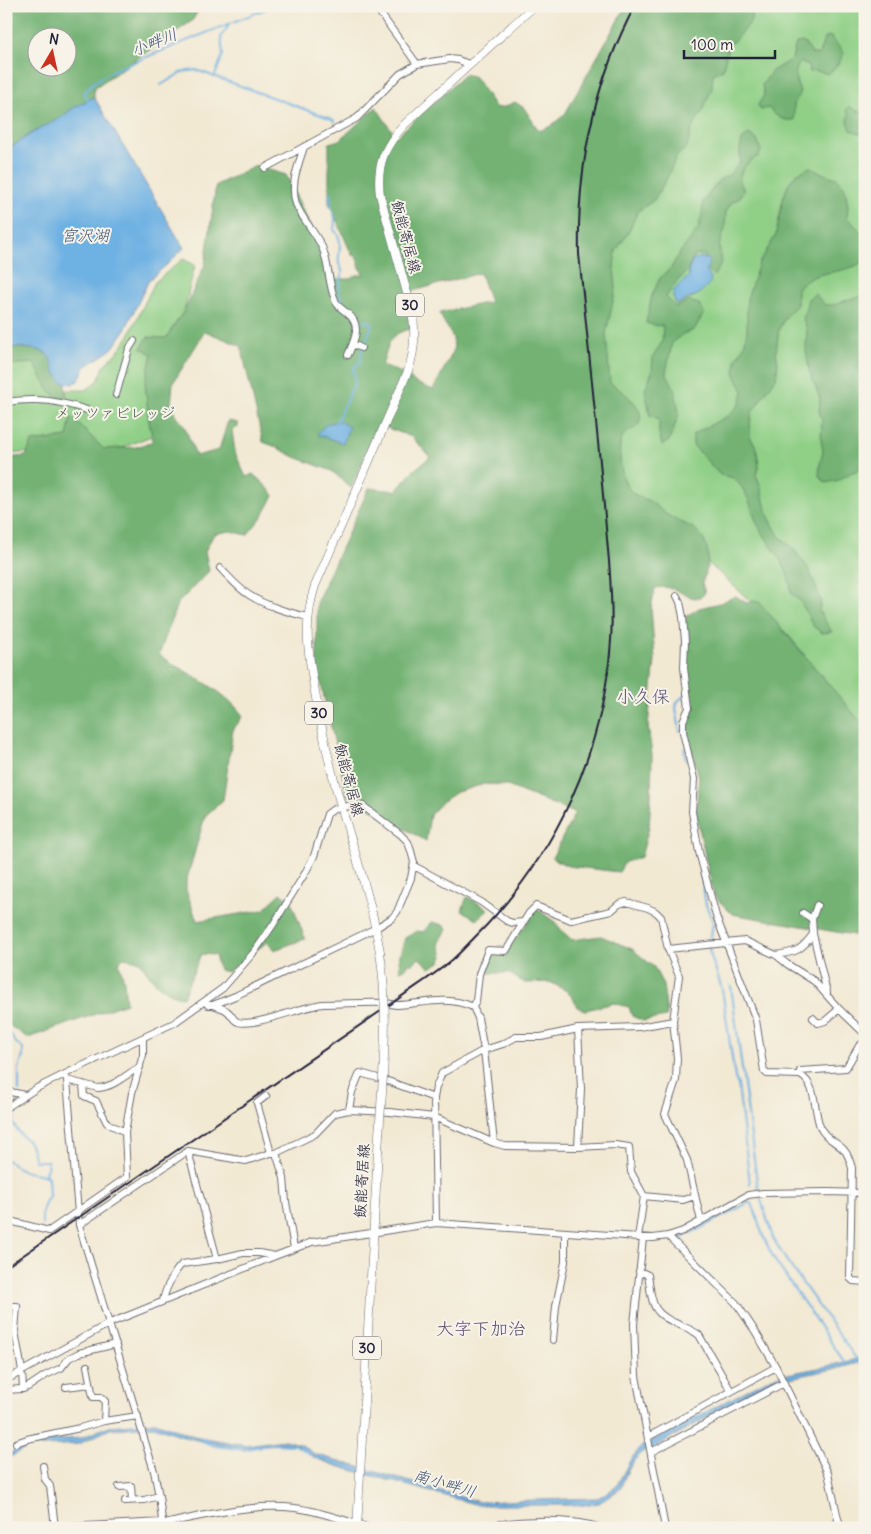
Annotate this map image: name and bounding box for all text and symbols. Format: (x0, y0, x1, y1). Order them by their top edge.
water label: 小畔川 (128, 24, 180, 60)
north arrow (28, 28, 78, 78)
scale bar (684, 28, 775, 60)
text: N (48, 30, 60, 49)
text: 100 m (691, 35, 733, 54)
street label: 飯能寄居線 (388, 198, 425, 276)
water label: 宮沢湖 (61, 225, 111, 245)
road number: 30 (396, 294, 424, 316)
park label: メッツァビレッジ (55, 403, 175, 422)
district label: 小久保 (616, 685, 670, 708)
road number: 30 (305, 701, 333, 724)
street label: 飯能寄居線 (331, 741, 368, 819)
street label: 飯能寄居線 (350, 1143, 373, 1219)
district label: 大字下加治 (436, 1317, 526, 1340)
road number: 30 (353, 1336, 381, 1360)
water label: 南小畔川 (411, 1465, 479, 1501)

